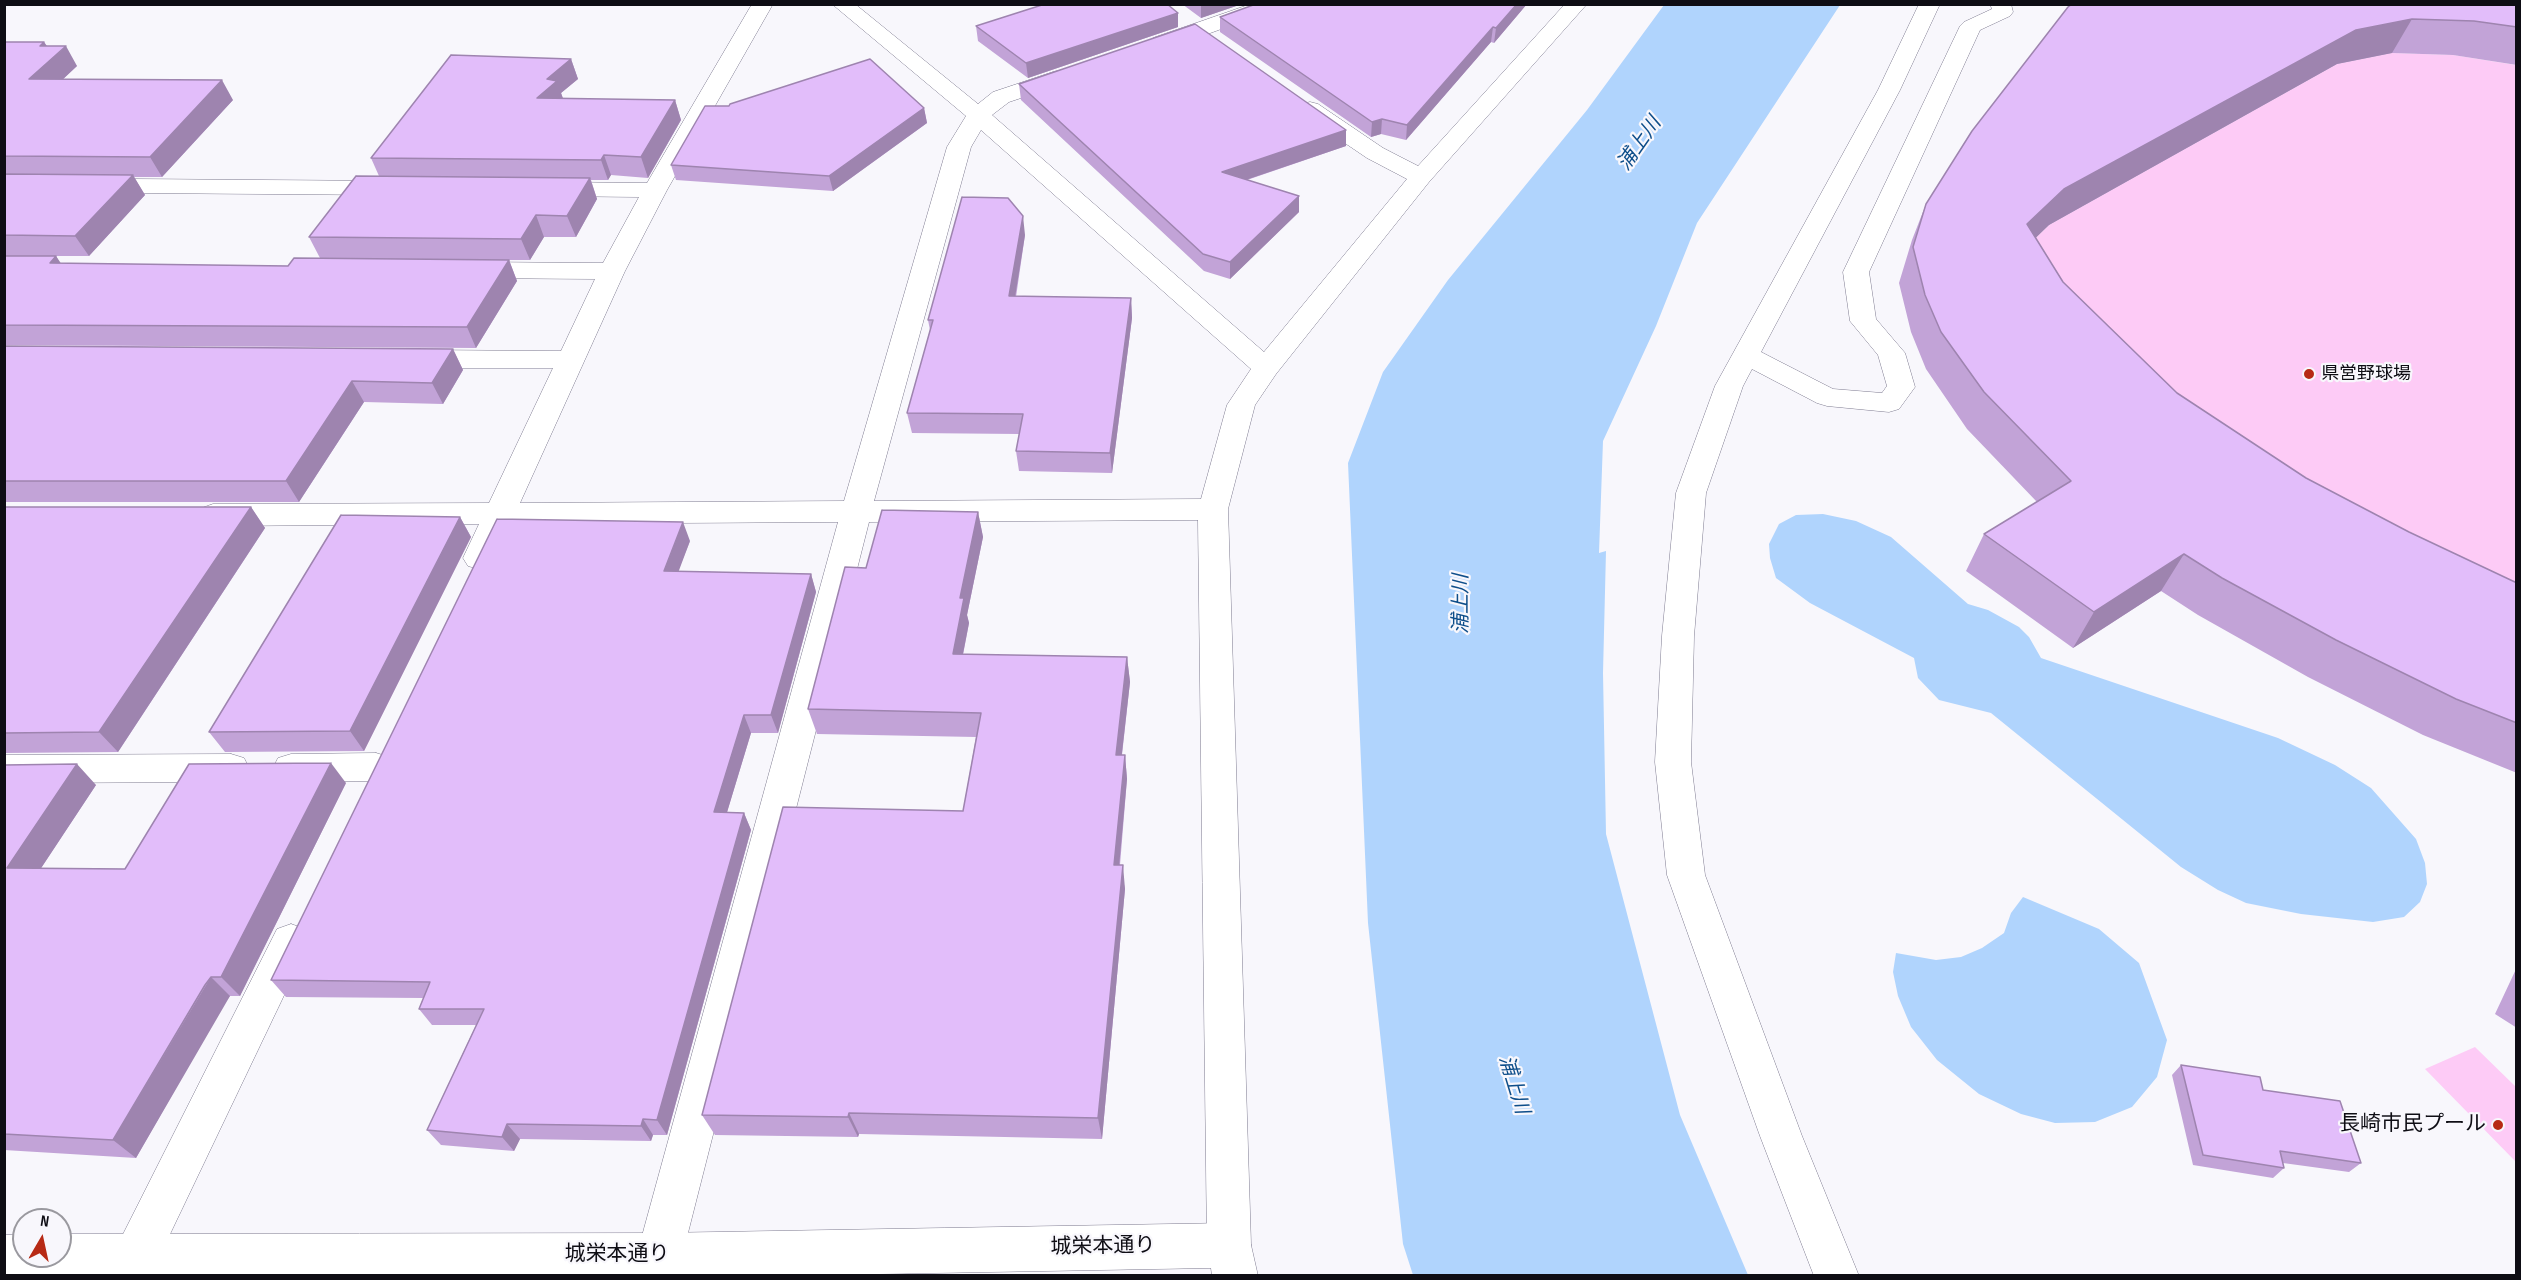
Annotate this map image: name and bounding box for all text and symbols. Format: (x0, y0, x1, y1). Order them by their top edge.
water label: 浦上川 (1613, 113, 1667, 175)
place label: 県営野球場 (2321, 363, 2411, 385)
marker: 県営野球場 (2302, 367, 2316, 381)
water label: 浦上川 (1450, 574, 1474, 634)
water label: 浦上川 (1493, 1053, 1533, 1117)
place label: 長崎市民プール (2339, 1112, 2486, 1138)
marker: 長崎市民プール (2491, 1118, 2505, 1132)
north arrow (12, 1208, 72, 1268)
text: N (39, 1212, 50, 1232)
street label: 城栄本通り (1050, 1233, 1156, 1261)
street label: 城栄本通り (565, 1242, 669, 1268)

